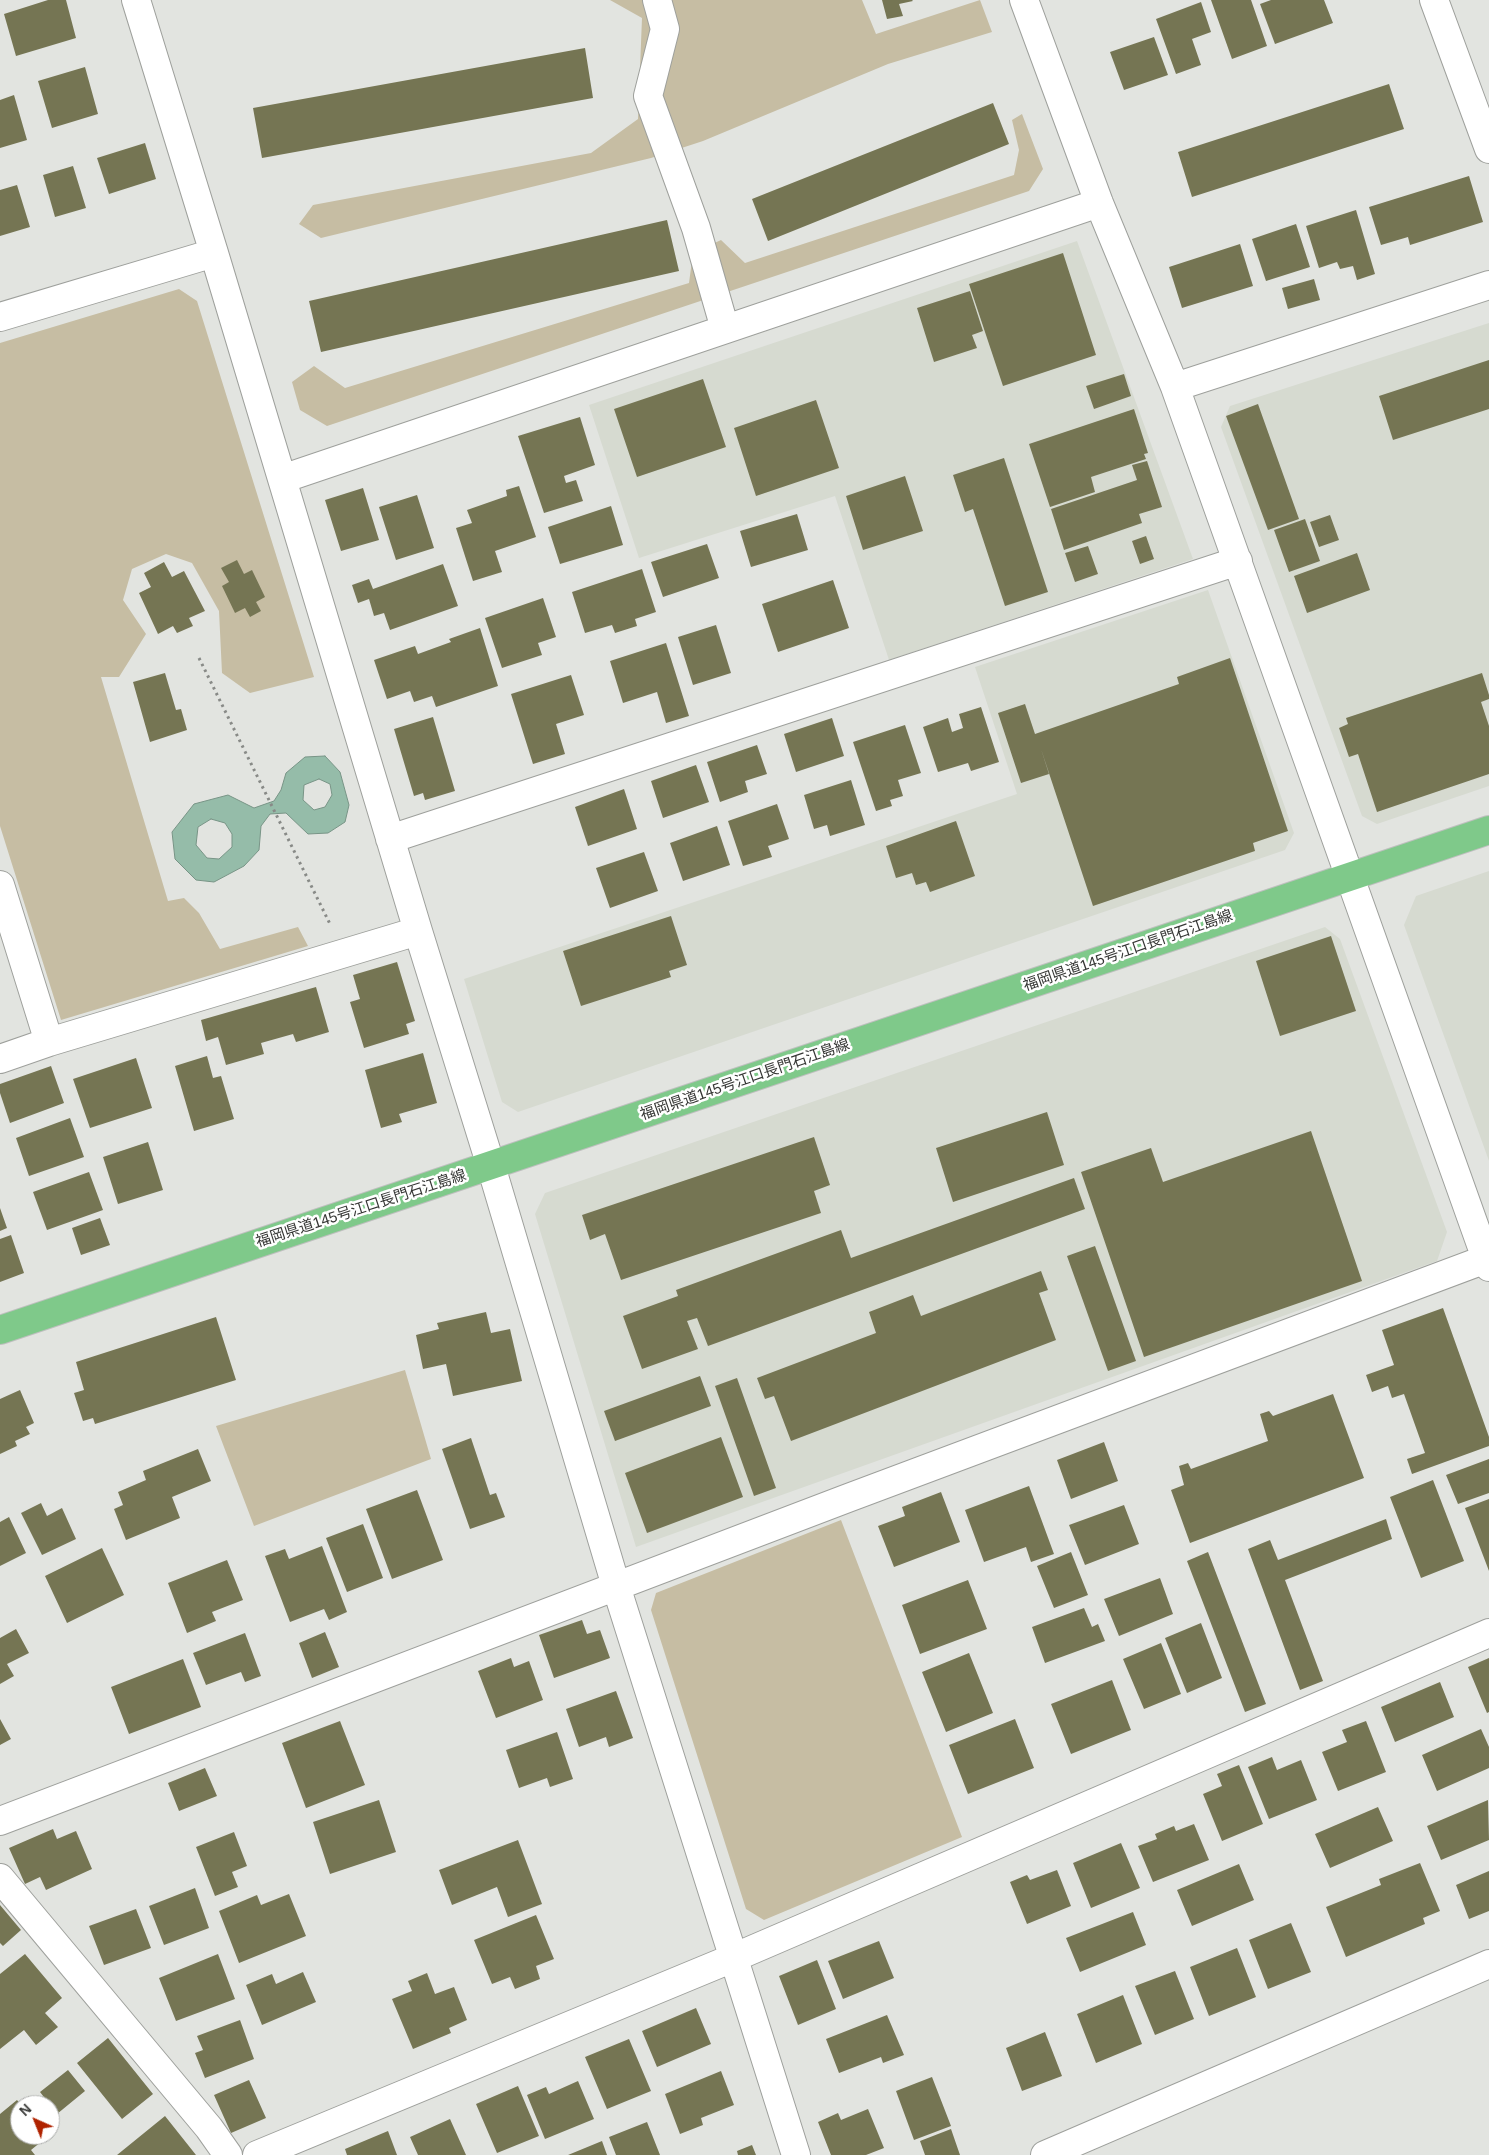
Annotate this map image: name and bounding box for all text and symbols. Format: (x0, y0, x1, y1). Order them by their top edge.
street label: 福岡県道145号江口長門石江島線 (1021, 907, 1235, 995)
street label: 福岡県道145号江口長門石江島線 (638, 1036, 852, 1124)
street label: 福岡県道145号江口長門石江島線 (254, 1166, 468, 1252)
north arrow (10, 2095, 60, 2145)
text: N (16, 2101, 34, 2119)

